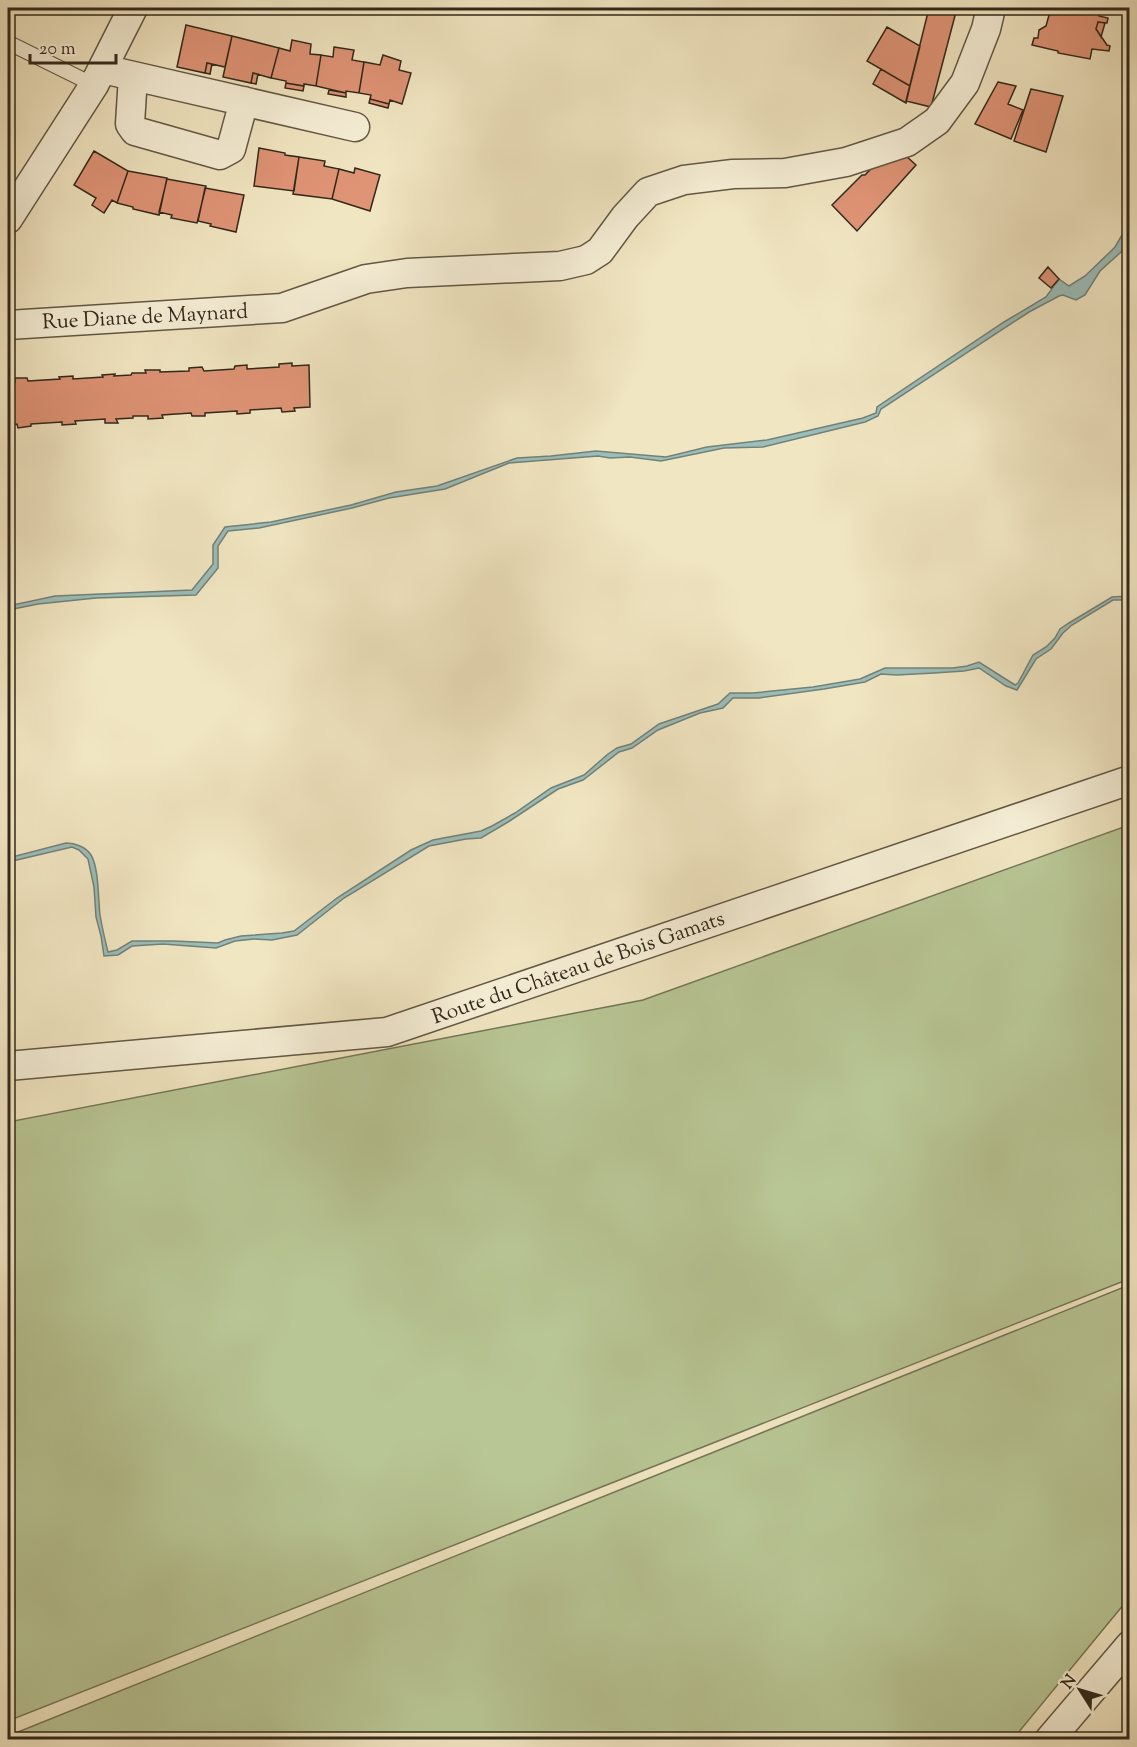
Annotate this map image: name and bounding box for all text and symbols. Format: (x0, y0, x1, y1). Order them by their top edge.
scale bar (30, 27, 116, 65)
text: 20 m (39, 37, 76, 63)
street label: Rue Diane de Maynard (41, 298, 249, 338)
street label: Route du Château de Bois Gamats (428, 905, 729, 1033)
north arrow (1050, 1660, 1110, 1720)
text: N (1057, 1670, 1083, 1695)

